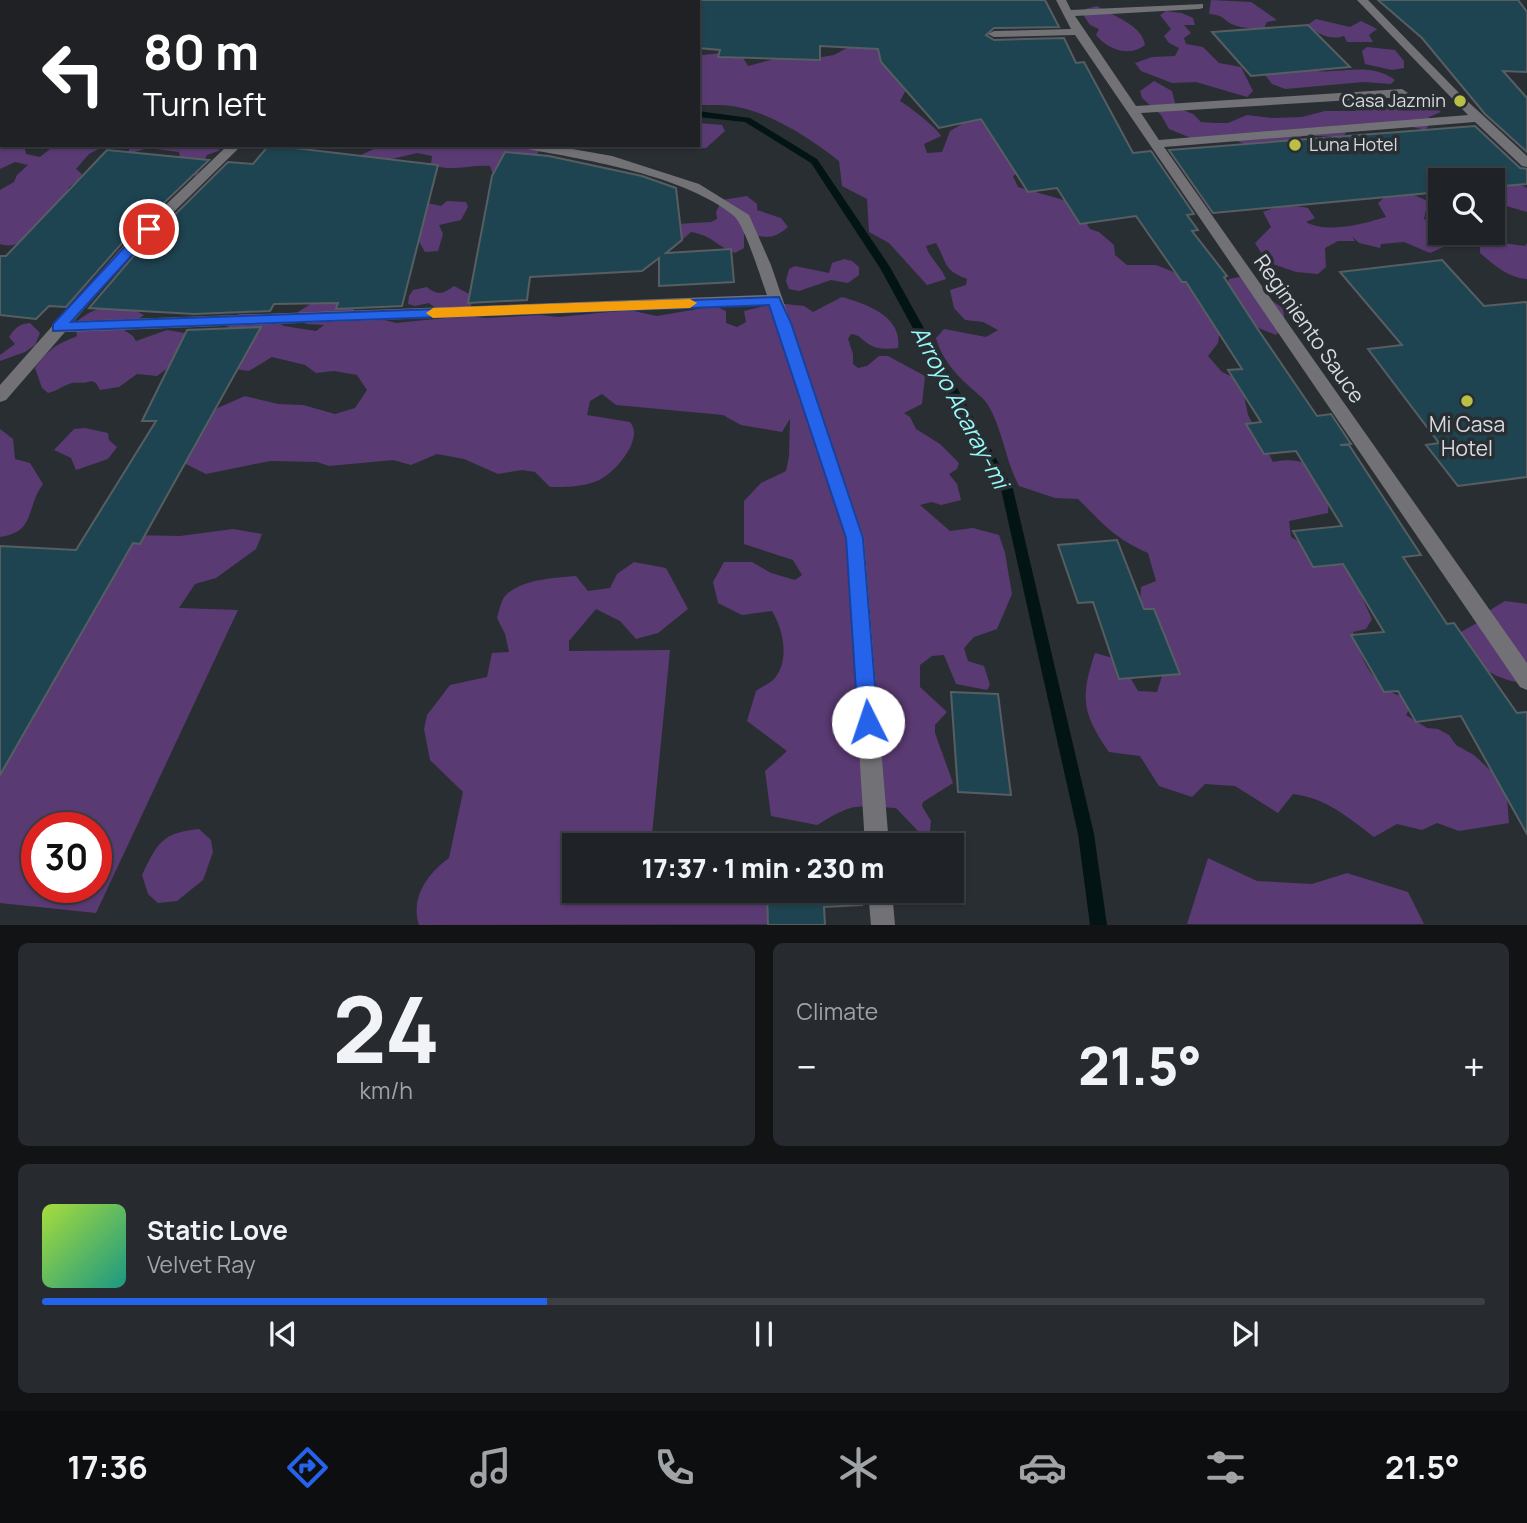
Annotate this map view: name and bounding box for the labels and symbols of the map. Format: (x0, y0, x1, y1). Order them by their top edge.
place label: Casa Jazmin (1342, 88, 1446, 112)
marker: Casa Jazmin (1452, 93, 1468, 109)
place label: Luna Hotel (1309, 132, 1398, 156)
marker: Luna Hotel (1287, 137, 1303, 153)
pin (119, 199, 179, 259)
street label: Regimiento Sauce (1248, 249, 1372, 408)
water label: Arroyo Acaray-mi (904, 319, 1019, 496)
marker: Mi Casa Hotel (1459, 393, 1475, 409)
place label: Mi Casa Hotel (1429, 410, 1505, 462)
position arrow (831, 685, 905, 759)
speed limit sign: 30 (21, 812, 112, 903)

